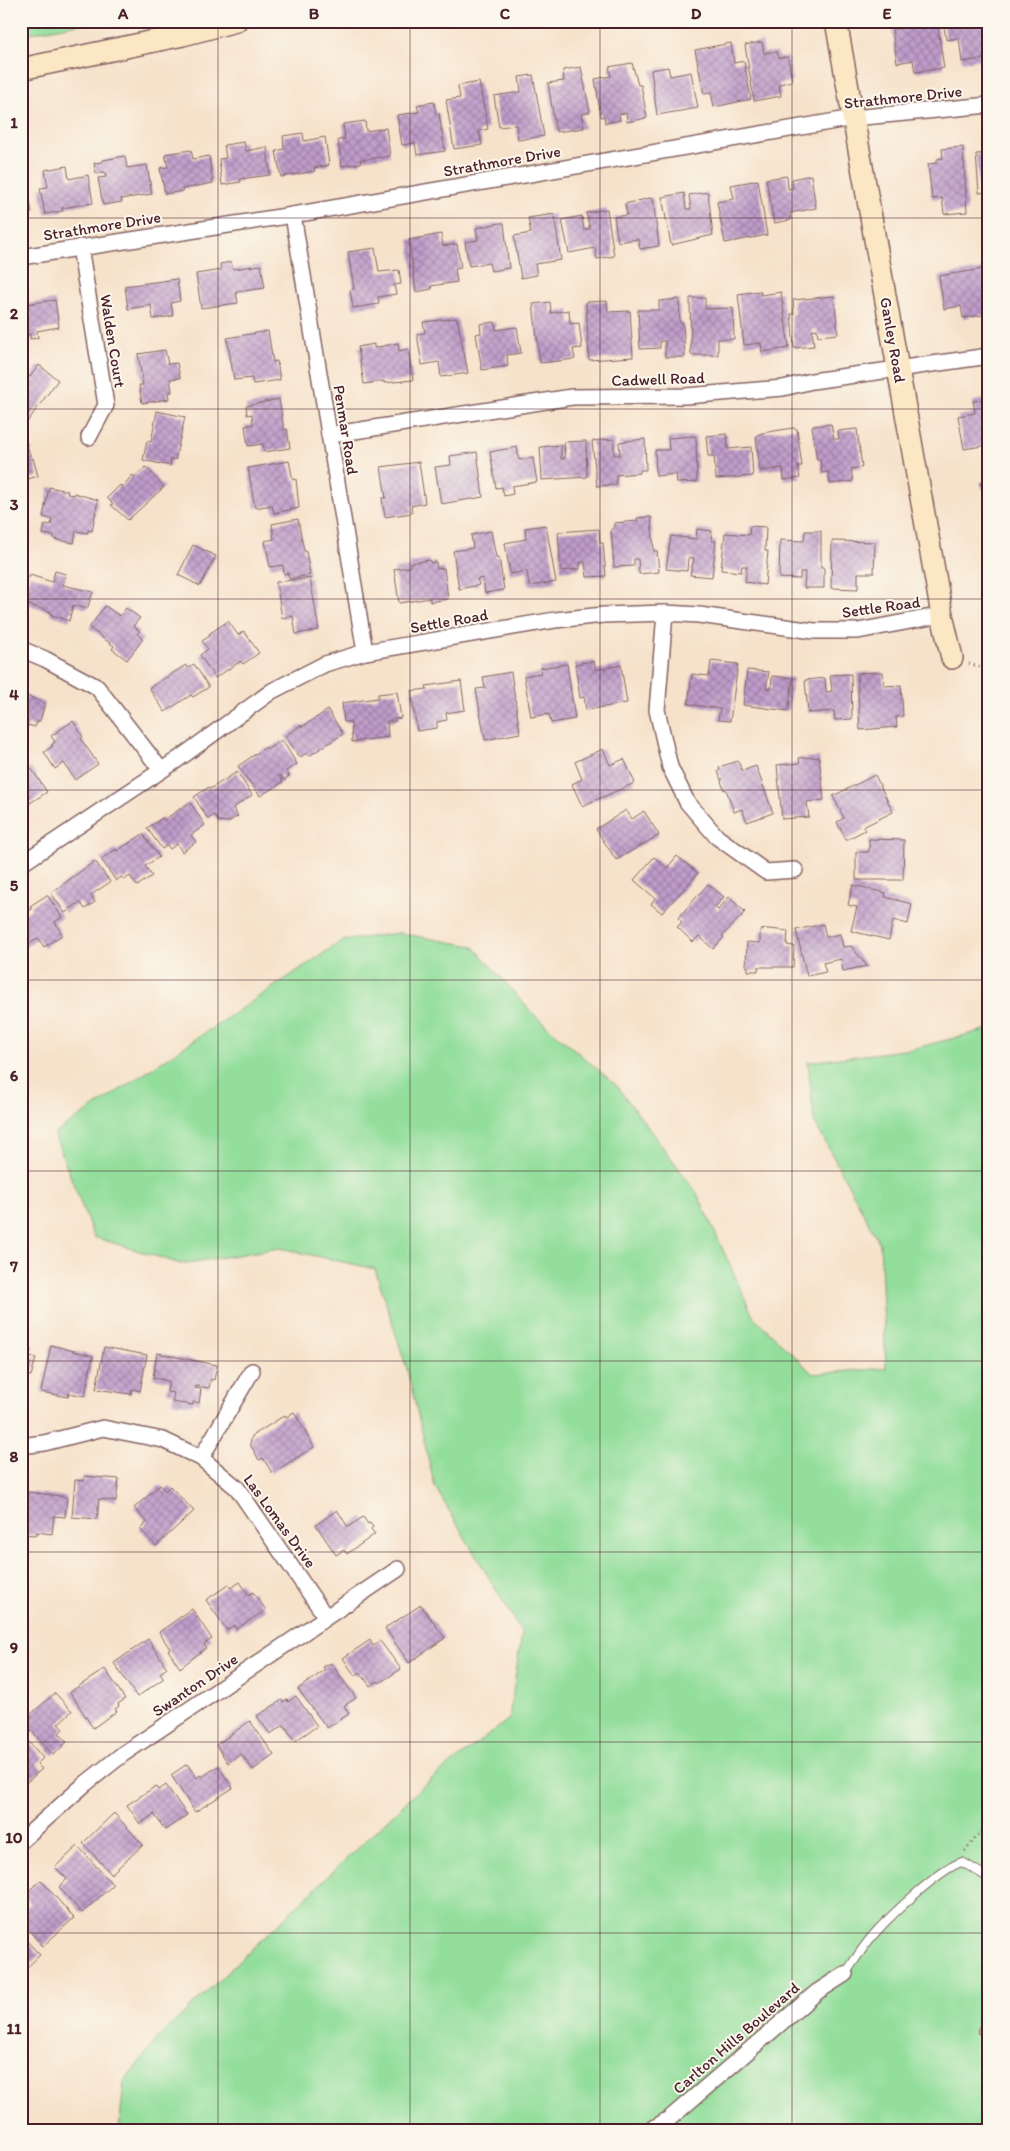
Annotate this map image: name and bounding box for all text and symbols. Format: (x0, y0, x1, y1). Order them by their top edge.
text: A (117, 4, 129, 23)
text: B (309, 4, 320, 23)
text: C (500, 4, 511, 23)
text: D (691, 4, 702, 23)
text: E (883, 4, 892, 23)
street label: Strathmore Drive (843, 81, 963, 113)
text: 1 (10, 113, 18, 132)
street label: Strathmore Drive (442, 141, 562, 181)
street label: Strathmore Drive (42, 207, 162, 245)
street label: Walden Court (96, 293, 130, 389)
street label: Ganley Road (876, 296, 910, 384)
text: 2 (10, 304, 19, 323)
street label: Cadwell Road (611, 368, 705, 390)
street label: Penmar Road (329, 384, 363, 477)
text: 3 (10, 495, 19, 514)
street label: Settle Road (841, 592, 922, 622)
street label: Settle Road (409, 605, 490, 637)
text: 4 (9, 685, 19, 704)
text: 5 (10, 876, 19, 895)
text: 6 (10, 1066, 19, 1085)
text: 7 (9, 1257, 18, 1276)
text: 8 (10, 1447, 19, 1466)
street label: Las Lomas Drive (240, 1470, 320, 1572)
text: 9 (10, 1638, 18, 1657)
street label: Swanton Drive (149, 1649, 241, 1721)
text: 10 (5, 1828, 23, 1847)
street label: Carlton Hills Boulevard (669, 1978, 803, 2098)
text: 11 (7, 2019, 22, 2038)

